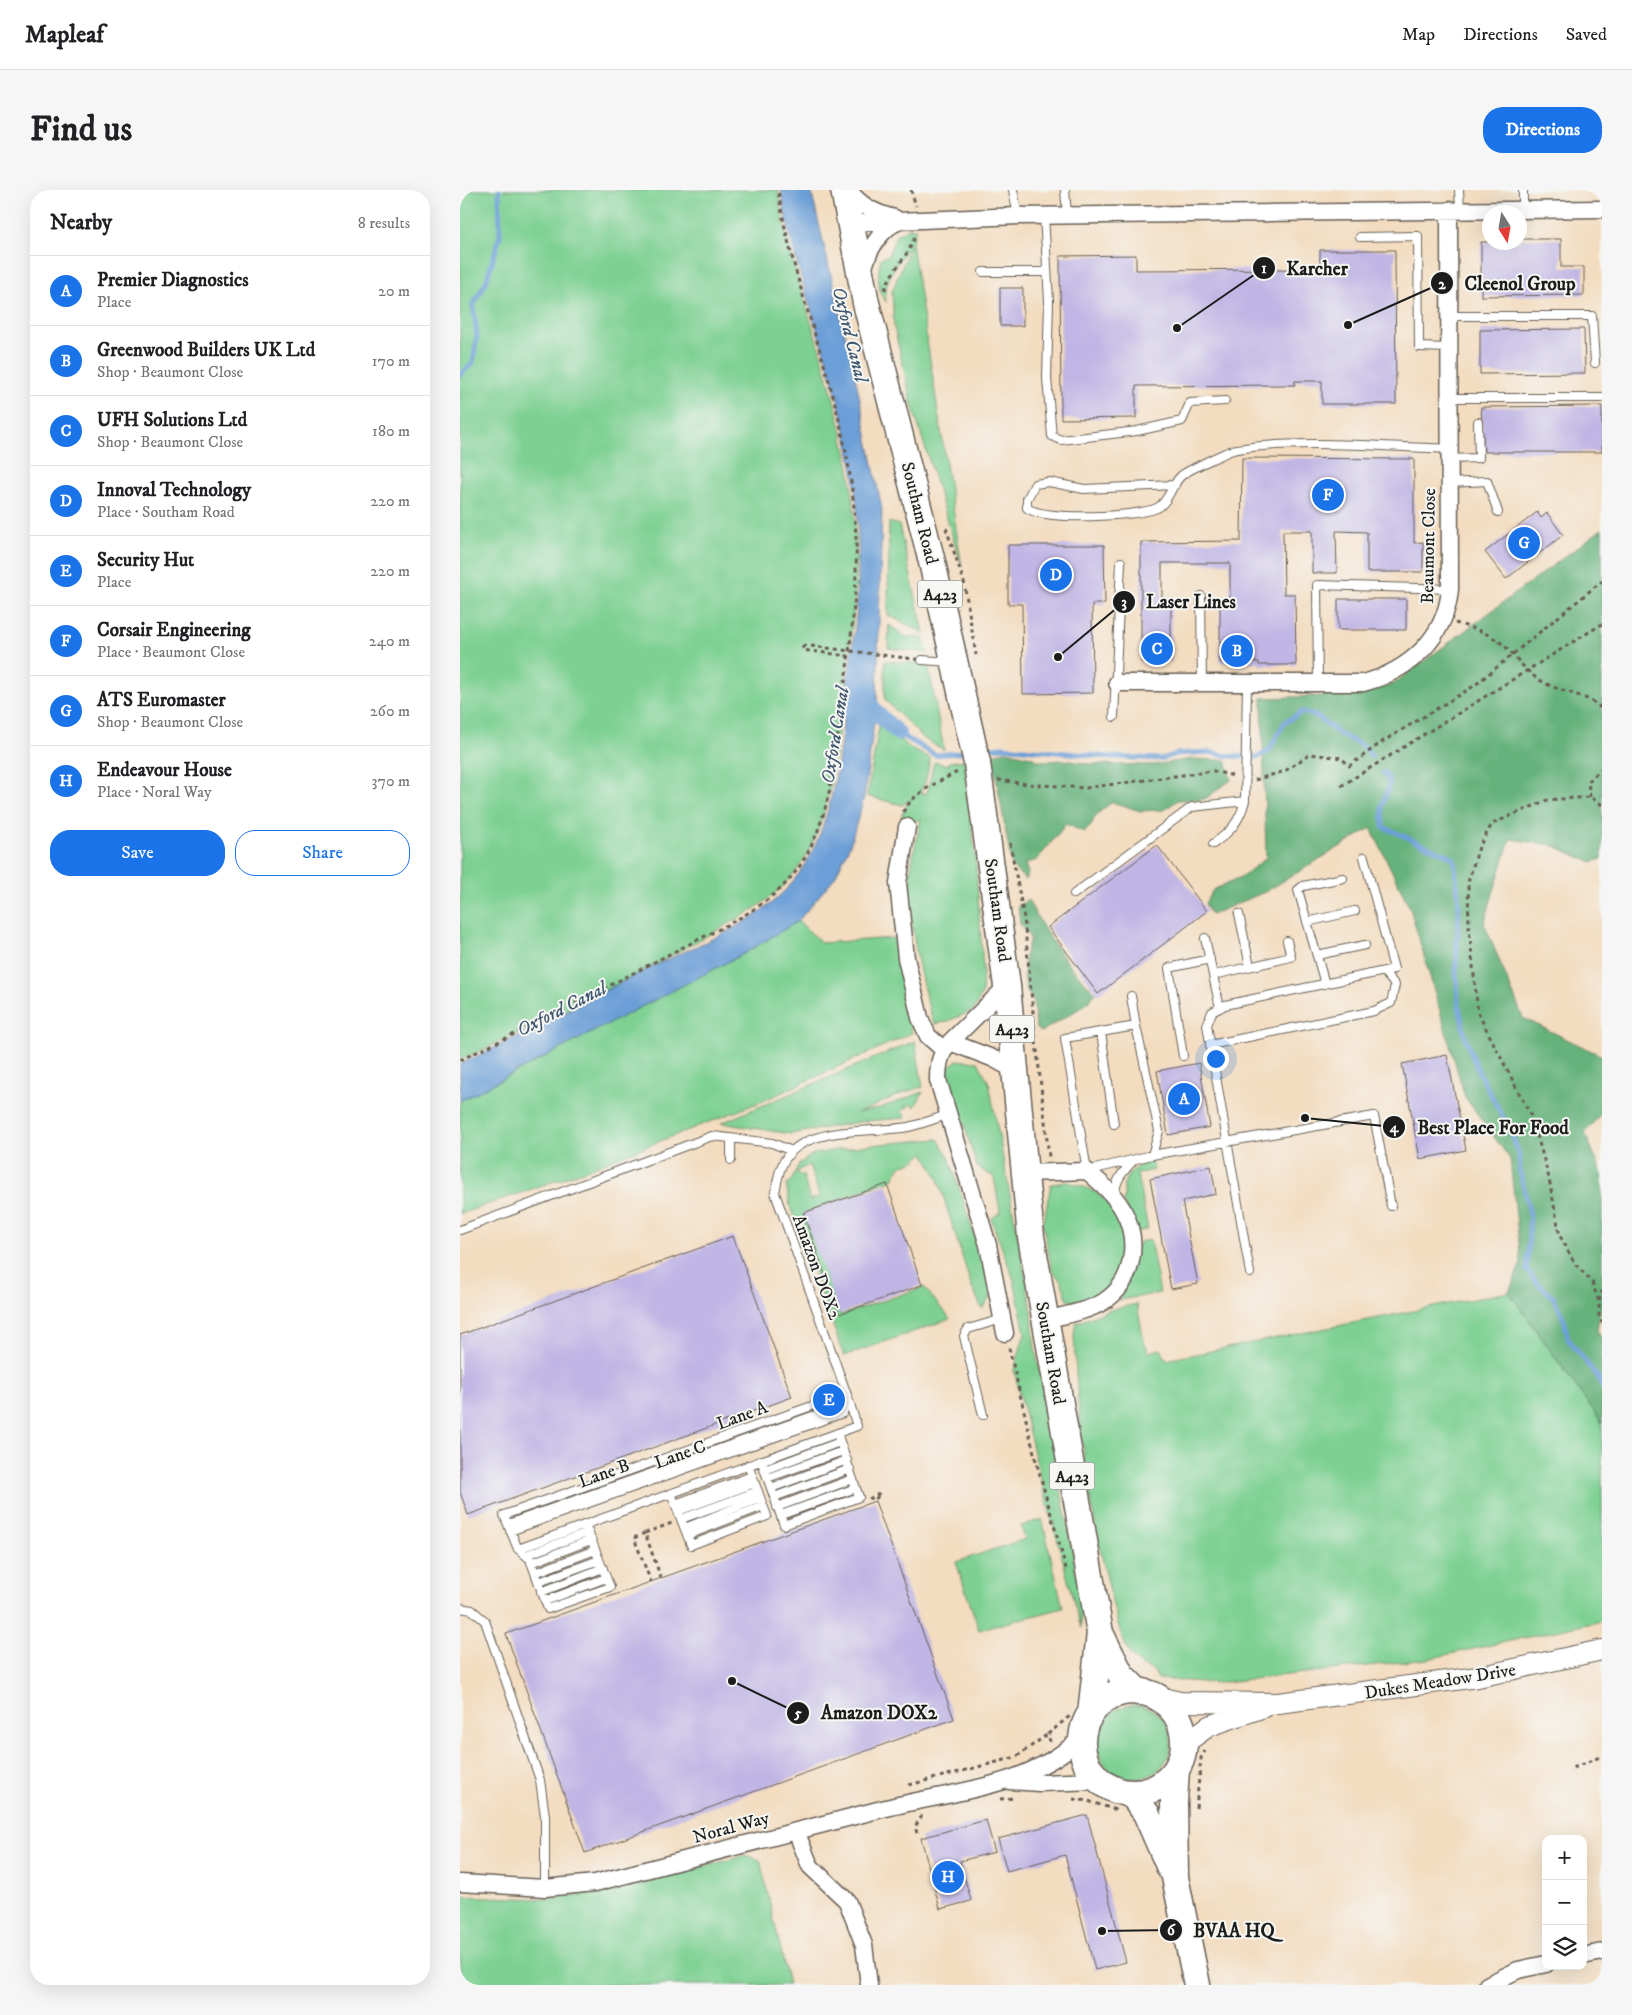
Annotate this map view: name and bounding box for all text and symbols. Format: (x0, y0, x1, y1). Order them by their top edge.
text: Mapleaf (25, 20, 104, 50)
text: Map (1402, 24, 1435, 46)
text: Directions (1463, 24, 1538, 46)
text: Saved (1566, 24, 1607, 46)
button: Directions (1483, 107, 1602, 153)
text: Find us (30, 108, 132, 152)
north arrow (1482, 205, 1527, 250)
text: Nearby (50, 210, 112, 236)
text: 8 results (358, 213, 410, 233)
callout: Karcher (1251, 251, 1358, 285)
text: Karcher (1286, 258, 1349, 281)
text: 1 (1261, 259, 1267, 278)
callout: Cleenol Group (1429, 266, 1585, 300)
text: Premier Diagnostics (97, 269, 249, 292)
text: Cleenol Group (1464, 273, 1576, 296)
text: 2 (1438, 275, 1446, 294)
text: A (61, 281, 71, 301)
text: 20 m (378, 281, 410, 301)
water label: Oxford Canal (827, 284, 873, 386)
text: Place (97, 292, 131, 312)
text: Greenwood Builders UK Ltd (97, 339, 315, 362)
text: B (61, 351, 71, 371)
text: 170 m (372, 351, 410, 371)
text: Shop · Beaumont Close (97, 362, 243, 382)
text: UFH Solutions Ltd (97, 409, 247, 432)
text: C (61, 421, 71, 441)
text: 180 m (372, 421, 410, 441)
text: Shop · Beaumont Close (97, 432, 243, 452)
street label: Southam Road (896, 460, 942, 567)
pin: F (1312, 476, 1344, 514)
text: Innoval Technology (97, 479, 251, 502)
street label: Beaumont Close (1417, 488, 1441, 604)
text: D (60, 491, 72, 511)
text: 220 m (370, 491, 410, 511)
text: Place · Southam Road (97, 502, 235, 522)
pin: G (1508, 524, 1540, 562)
text: Security Hut (97, 549, 194, 572)
pin: D (1040, 556, 1072, 594)
text: E (60, 561, 72, 581)
text: 220 m (370, 561, 410, 581)
text: Place (97, 572, 131, 592)
road number: A423 (918, 580, 962, 608)
callout: Laser Lines (1111, 585, 1246, 619)
text: Laser Lines (1146, 591, 1237, 614)
text: 3 (1121, 593, 1127, 612)
text: Corsair Engineering (97, 619, 251, 642)
pin: C (1141, 630, 1173, 668)
text: F (61, 631, 71, 651)
text: 240 m (369, 631, 410, 651)
pin: B (1221, 632, 1253, 670)
text: Place · Beaumont Close (97, 642, 245, 662)
water label: Oxford Canal (816, 683, 855, 785)
text: ATS Euromaster (97, 689, 226, 712)
text: G (60, 701, 72, 721)
text: 260 m (370, 701, 410, 721)
text: Shop · Beaumont Close (97, 712, 243, 732)
text: Endeavour House (97, 759, 232, 782)
text: H (59, 771, 73, 791)
text: 370 m (372, 771, 410, 791)
text: Place · Noral Way (97, 782, 212, 802)
button: Save (50, 830, 225, 876)
button: Share (235, 830, 410, 876)
street label: Southam Road (979, 857, 1015, 963)
water label: Oxford Canal (513, 976, 612, 1042)
road number: A423 (990, 1016, 1034, 1042)
your location (1203, 1046, 1229, 1072)
pin: A (1168, 1080, 1200, 1118)
callout: Best Place For Food (1382, 1110, 1578, 1144)
text: Best Place For Food (1417, 1117, 1569, 1140)
text: 4 (1389, 1118, 1400, 1137)
street label: Amazon DOX2 (787, 1212, 845, 1323)
street label: Southam Road (1030, 1300, 1070, 1407)
pin: E (813, 1381, 845, 1419)
street label: Lane A (714, 1396, 771, 1435)
street label: Lane C (652, 1435, 709, 1474)
street label: Lane B (576, 1455, 633, 1493)
road number: A423 (1050, 1462, 1094, 1490)
street label: Dukes Meadow Drive (1363, 1659, 1517, 1705)
callout: Amazon DOX2 (786, 1696, 947, 1730)
text: Amazon DOX2 (820, 1702, 938, 1725)
text: 5 (793, 1704, 802, 1723)
street label: Noral Way (691, 1807, 772, 1849)
map controls (1542, 1835, 1587, 1970)
button: + (1542, 1835, 1587, 1880)
pin: H (932, 1858, 964, 1896)
button: − (1542, 1880, 1587, 1925)
callout: BVAA HQ (1158, 1913, 1285, 1947)
text: BVAA HQ (1193, 1920, 1284, 1943)
text: 6 (1167, 1921, 1176, 1940)
button: layers (1542, 1925, 1587, 1970)

